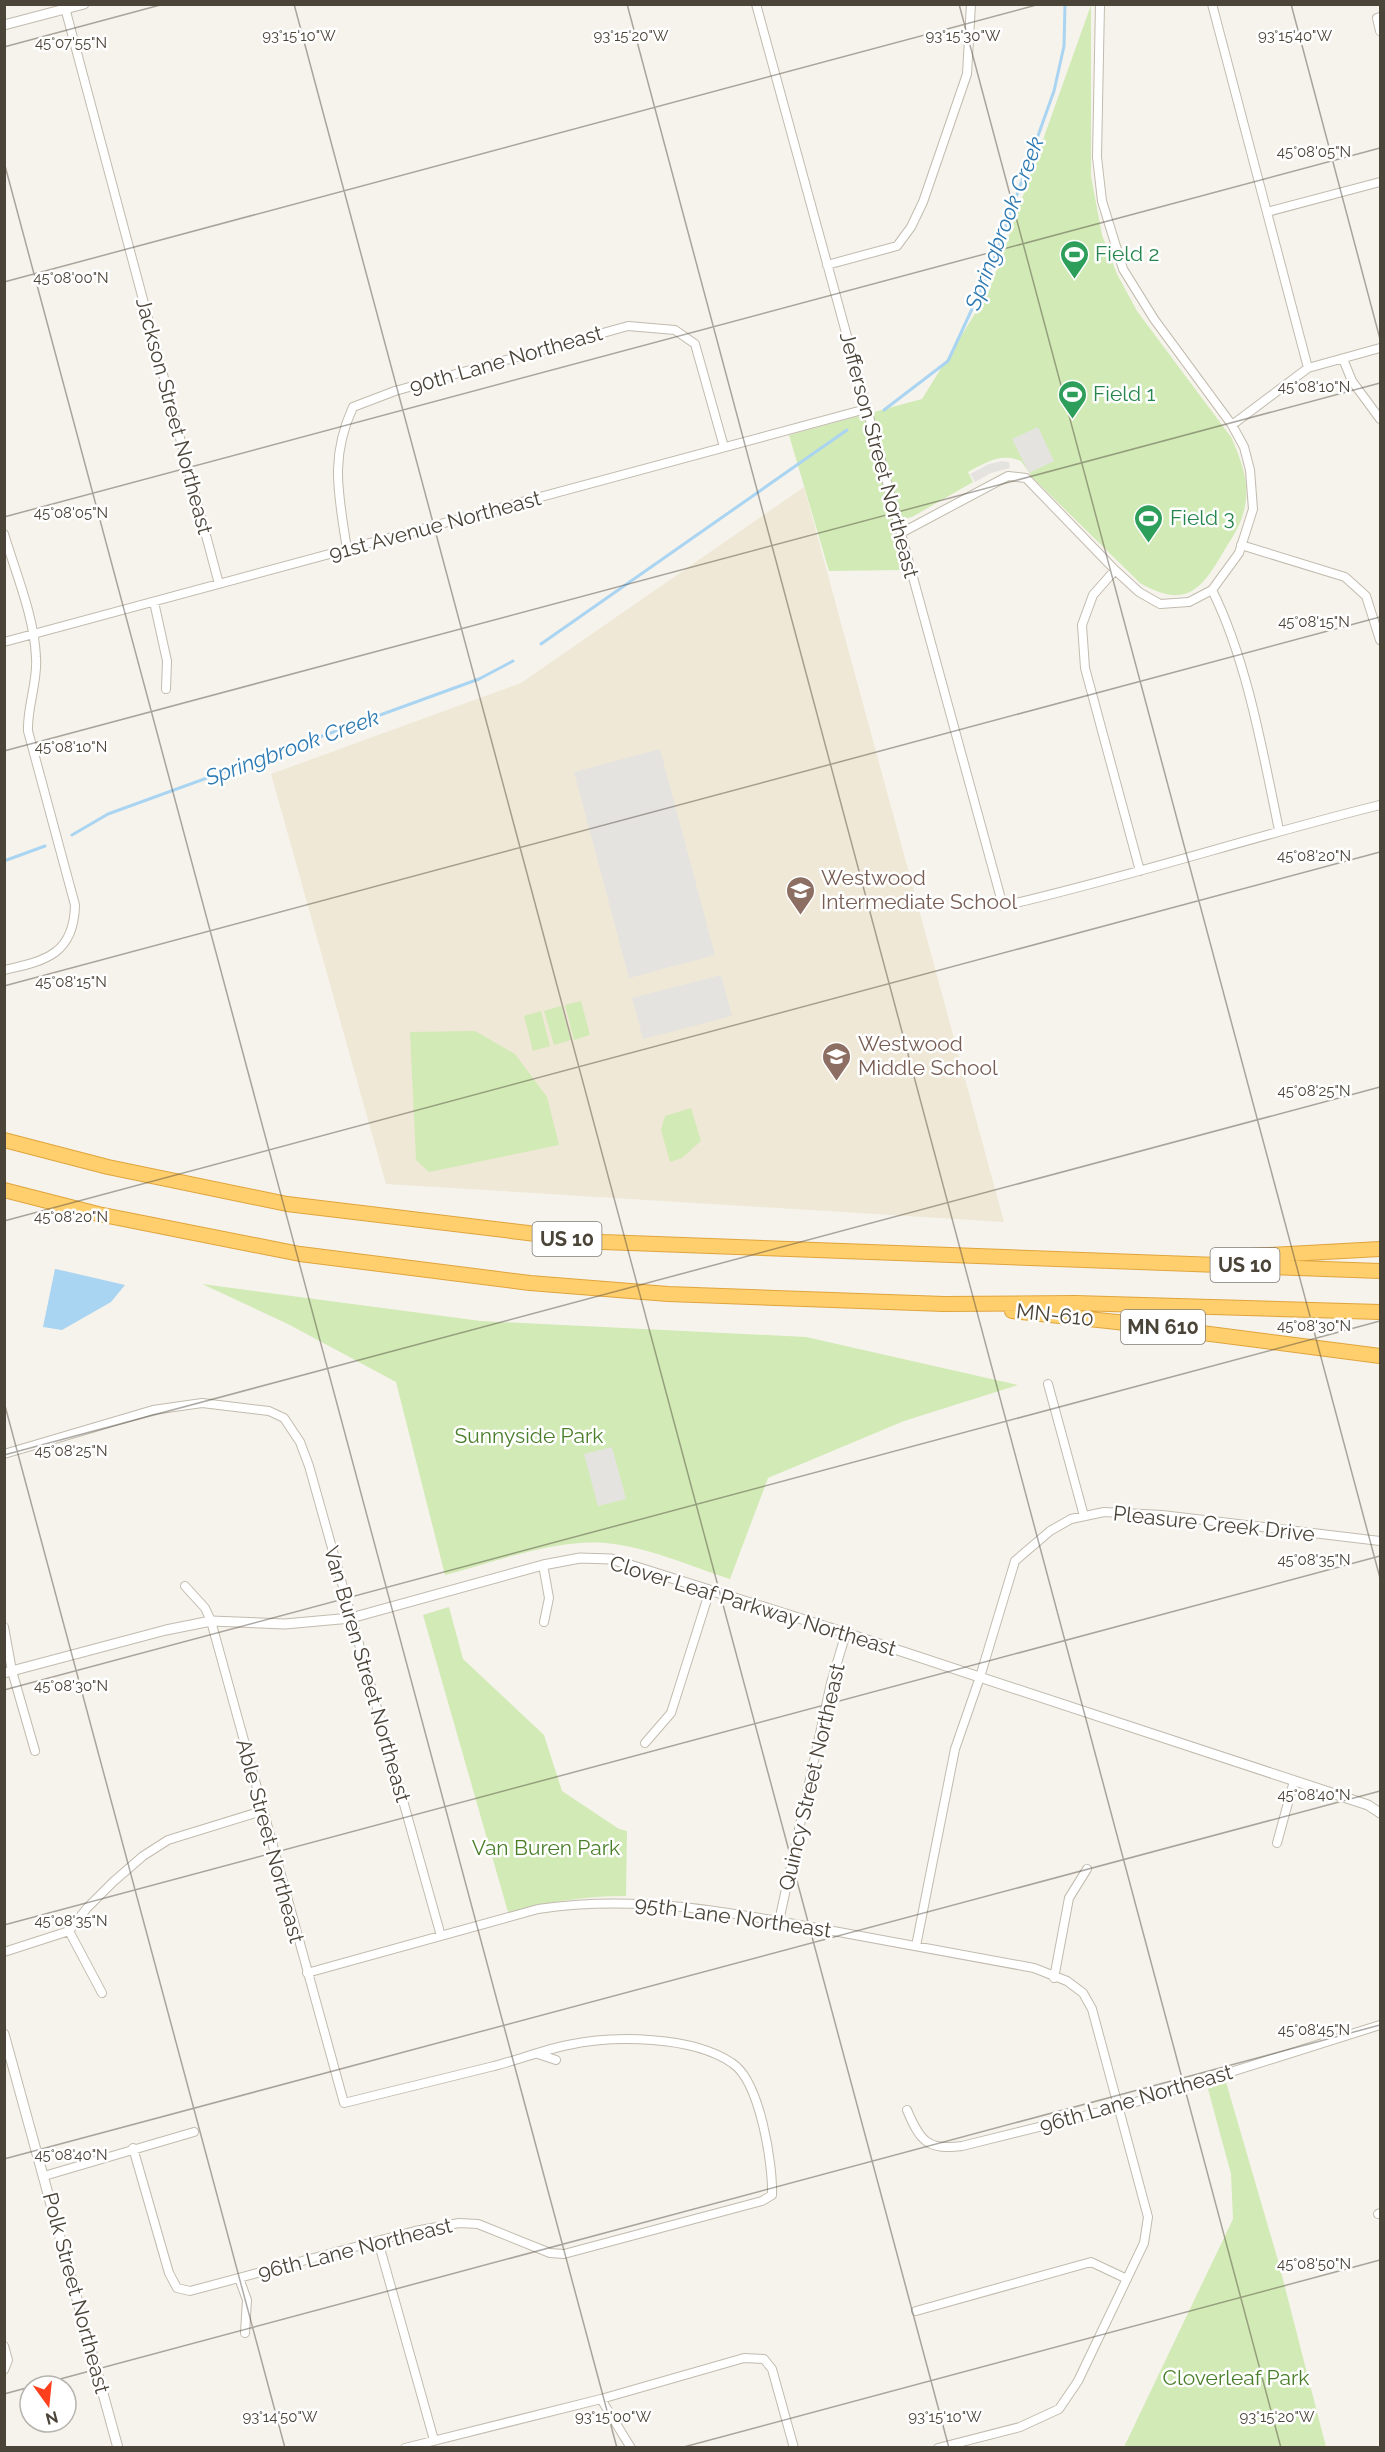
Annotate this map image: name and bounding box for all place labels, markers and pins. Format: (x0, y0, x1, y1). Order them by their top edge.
sports icon: Field 2 (1058, 238, 1090, 280)
place label: Field 2 (1095, 241, 1159, 266)
sports icon: Field 1 (1056, 378, 1088, 420)
place label: Field 1 (1093, 381, 1155, 406)
sports icon: Field 3 (1133, 502, 1165, 544)
place label: Field 3 (1170, 505, 1235, 530)
place label: Westwood Intermediate School (821, 865, 1018, 914)
school or university icon: Westwood Intermediate School (784, 874, 816, 916)
place label: Westwood Middle School (858, 1031, 998, 1080)
school or university icon: Westwood Middle School (821, 1040, 853, 1082)

